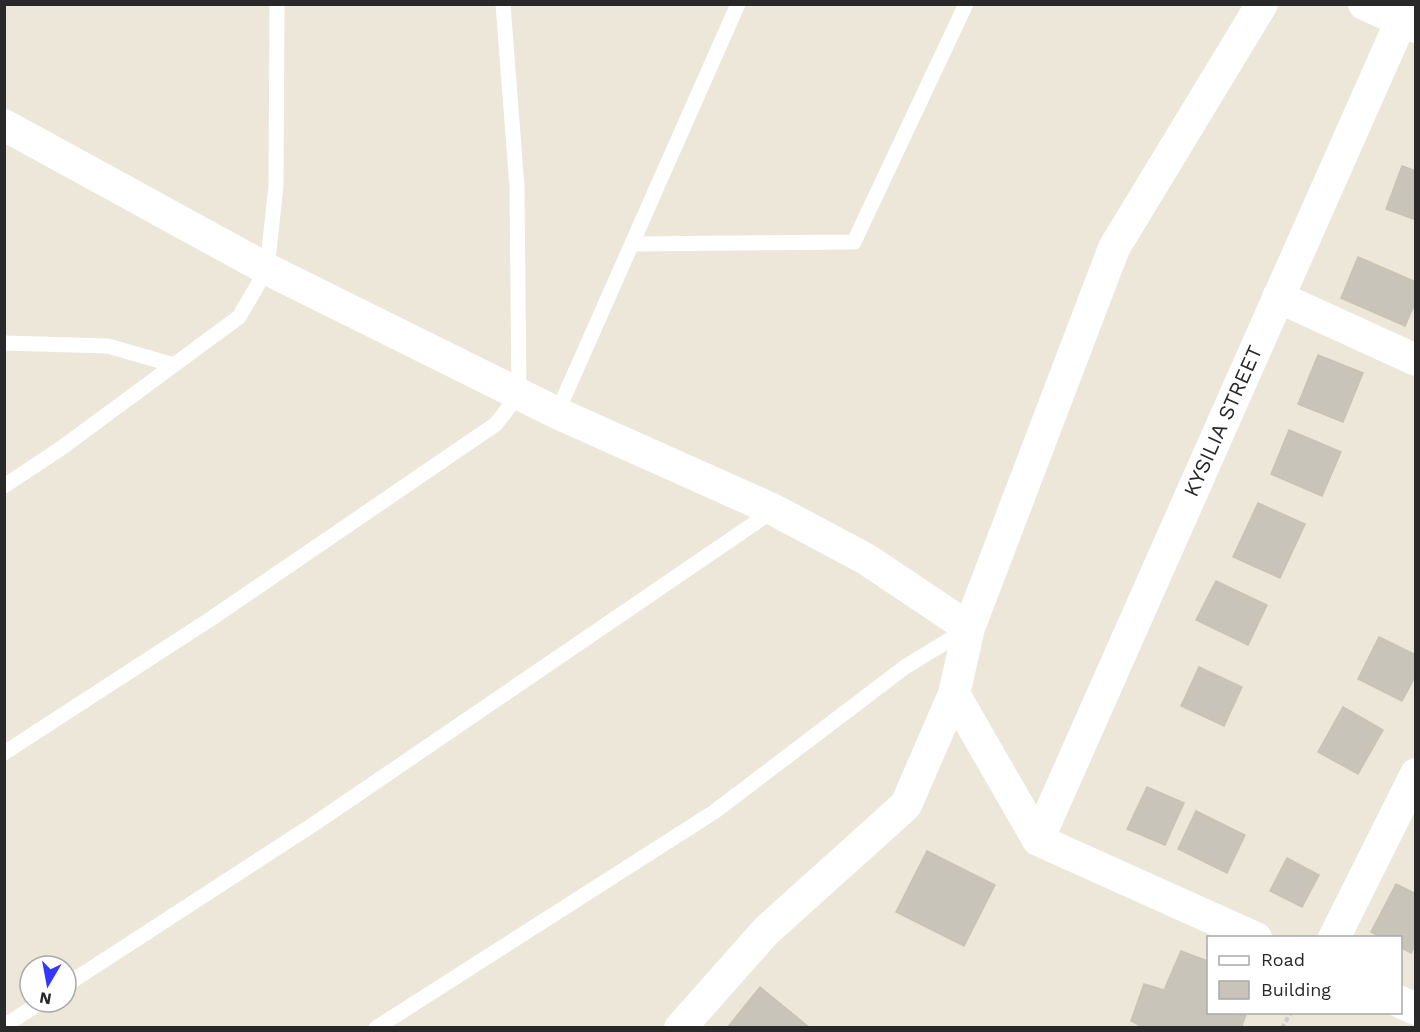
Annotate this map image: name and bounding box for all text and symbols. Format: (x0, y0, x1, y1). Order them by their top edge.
street label: KYSILIA STREET (1178, 341, 1267, 500)
legend (1207, 936, 1402, 1014)
text: Road (1261, 949, 1305, 970)
north arrow (18, 954, 78, 1014)
text: Building (1261, 979, 1331, 1000)
text: N (38, 988, 53, 1009)

